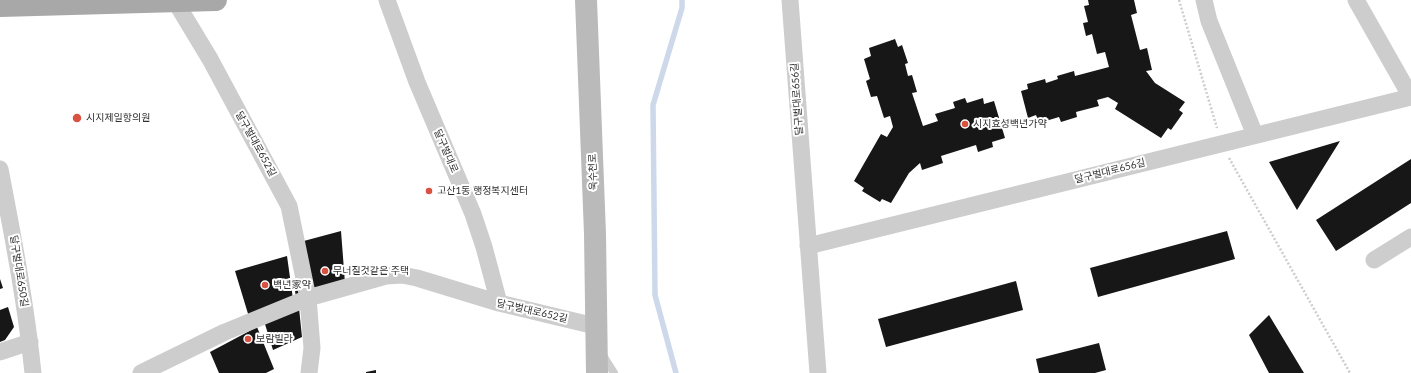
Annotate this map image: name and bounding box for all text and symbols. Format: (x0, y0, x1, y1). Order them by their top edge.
street label: 달구벌대로656길 (788, 62, 806, 136)
street label: 달구벌대로652길 (233, 109, 279, 179)
marker: 시지제일항의원 (71, 112, 83, 124)
place label: 시지제일항의원 (86, 112, 150, 124)
place label: 시지효성백년가약 (973, 118, 1047, 130)
marker: 시지효성백년가약 (960, 119, 970, 129)
street label: 달구벌대로 (431, 127, 461, 175)
street label: 욱수천로 (586, 153, 600, 191)
street label: 달구벌대로656길 (1073, 156, 1147, 186)
place label: 고산1동 행정복지센터 (437, 185, 528, 197)
marker: 고산1동 행정복지센터 (424, 186, 434, 196)
street label: 달구벌대로650길 (7, 234, 31, 308)
place label: 무너질것같은 주택 (333, 265, 409, 277)
marker: 무너질것같은 주택 (320, 266, 330, 276)
place label: 백년家약 (273, 279, 311, 291)
marker: 백년家약 (260, 280, 270, 290)
street label: 달구벌대로652길 (495, 297, 569, 325)
place label: 보람빌라 (256, 333, 293, 345)
marker: 보람빌라 (243, 334, 253, 344)

